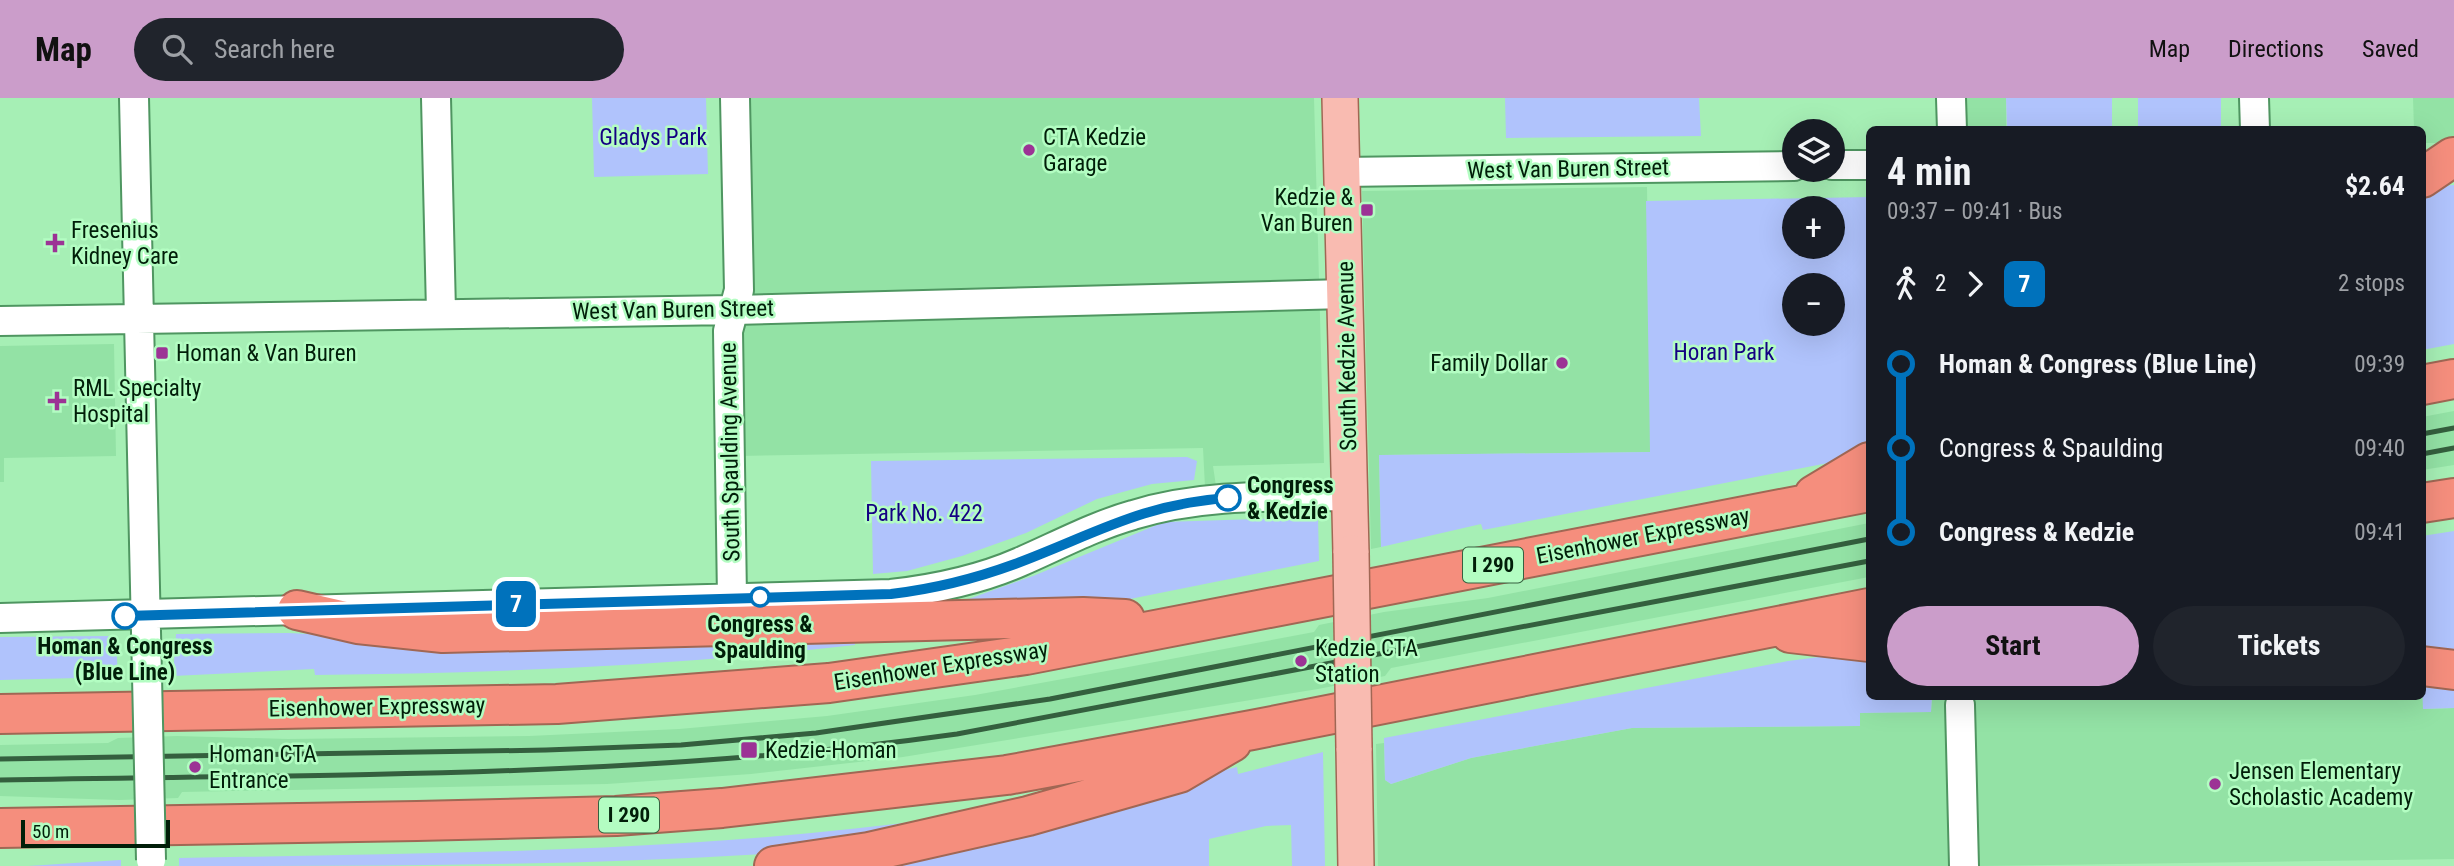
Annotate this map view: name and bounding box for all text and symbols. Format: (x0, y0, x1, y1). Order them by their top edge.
search box (134, 18, 624, 81)
text: Map (35, 30, 92, 69)
icon: search (158, 30, 196, 68)
text: Search here (214, 34, 335, 64)
text: Map (2149, 35, 2190, 63)
text: Directions (2228, 35, 2324, 63)
text: Saved (2362, 35, 2419, 63)
map controls (1782, 119, 1845, 336)
button: layers (1782, 119, 1845, 182)
park label: Gladys Park (599, 124, 707, 151)
place label: CTA Kedzie Garage (1043, 124, 1146, 177)
marker: CTA Kedzie Garage (1021, 142, 1037, 158)
text: 4 min (1887, 150, 1971, 194)
street label: West Van Buren Street (1467, 154, 1669, 184)
text: $2.64 (2345, 171, 2405, 201)
place label: Kedzie & Van Buren (1261, 184, 1353, 237)
button: + (1782, 196, 1845, 259)
text: 09:37 – 09:41 · Bus (1887, 198, 2063, 225)
marker: Kedzie & Van Buren (1359, 202, 1375, 218)
place label: Fresenius Kidney Care (71, 217, 179, 270)
marker: Fresenius Kidney Care (45, 233, 65, 253)
street label: South Kedzie Avenue (1332, 261, 1362, 451)
icon: walk (1887, 265, 1925, 303)
icon: forward (1956, 265, 1994, 303)
text: 2 (1935, 270, 1946, 297)
text: 7 (2018, 270, 2031, 298)
text: 2 stops (2338, 270, 2405, 297)
button: − (1782, 273, 1845, 336)
street label: West Van Buren Street (572, 295, 774, 325)
park label: Horan Park (1674, 339, 1775, 366)
place label: Homan & Van Buren (176, 340, 357, 367)
street label: South Spaulding Avenue (715, 342, 745, 562)
marker: Homan & Van Buren (154, 345, 170, 361)
text: Homan & Congress (Blue Line) (1939, 349, 2257, 379)
place label: Family Dollar (1430, 350, 1548, 377)
text: 09:39 (2354, 351, 2405, 378)
marker: Family Dollar (1554, 355, 1570, 371)
place label: RML Specialty Hospital (73, 375, 202, 428)
marker: RML Specialty Hospital (47, 391, 67, 411)
text: Congress & Spaulding (1939, 433, 2163, 463)
text: 09:40 (2354, 435, 2405, 462)
place label: Congress & Kedzie (1247, 472, 1334, 525)
marker: Congress & Kedzie (1215, 485, 1241, 511)
park label: Park No. 422 (865, 500, 983, 527)
street label: Eisenhower Expressway (1534, 502, 1752, 570)
text: Congress & Kedzie (1939, 517, 2134, 547)
text: 09:41 (2354, 519, 2405, 546)
road number: I 290 (1463, 547, 1523, 582)
line badge: 7 (493, 581, 539, 627)
marker: Congress & Spaulding (750, 587, 770, 607)
text: 7 (510, 590, 522, 618)
marker: Homan & Congress (Blue Line) (112, 603, 138, 629)
button: Start (1887, 606, 2139, 686)
button: Tickets (2153, 606, 2405, 686)
place label: Congress & Spaulding (707, 611, 813, 664)
place label: Homan & Congress (Blue Line) (37, 633, 213, 686)
place label: Kedzie CTA Station (1315, 635, 1418, 688)
street label: Eisenhower Expressway (832, 636, 1050, 696)
marker: Kedzie CTA Station (1293, 653, 1309, 669)
street label: Eisenhower Expressway (268, 692, 486, 722)
place label: Kedzie-Homan (765, 737, 897, 764)
marker: Kedzie-Homan (739, 740, 759, 760)
place label: Homan CTA Entrance (209, 741, 317, 794)
place label: Jensen Elementary Scholastic Academy (2229, 758, 2413, 811)
marker: Homan CTA Entrance (187, 759, 203, 775)
marker: Jensen Elementary Scholastic Academy (2207, 776, 2223, 792)
road number: I 290 (599, 798, 659, 832)
scale bar (21, 817, 170, 849)
text: 50 m (32, 820, 69, 843)

